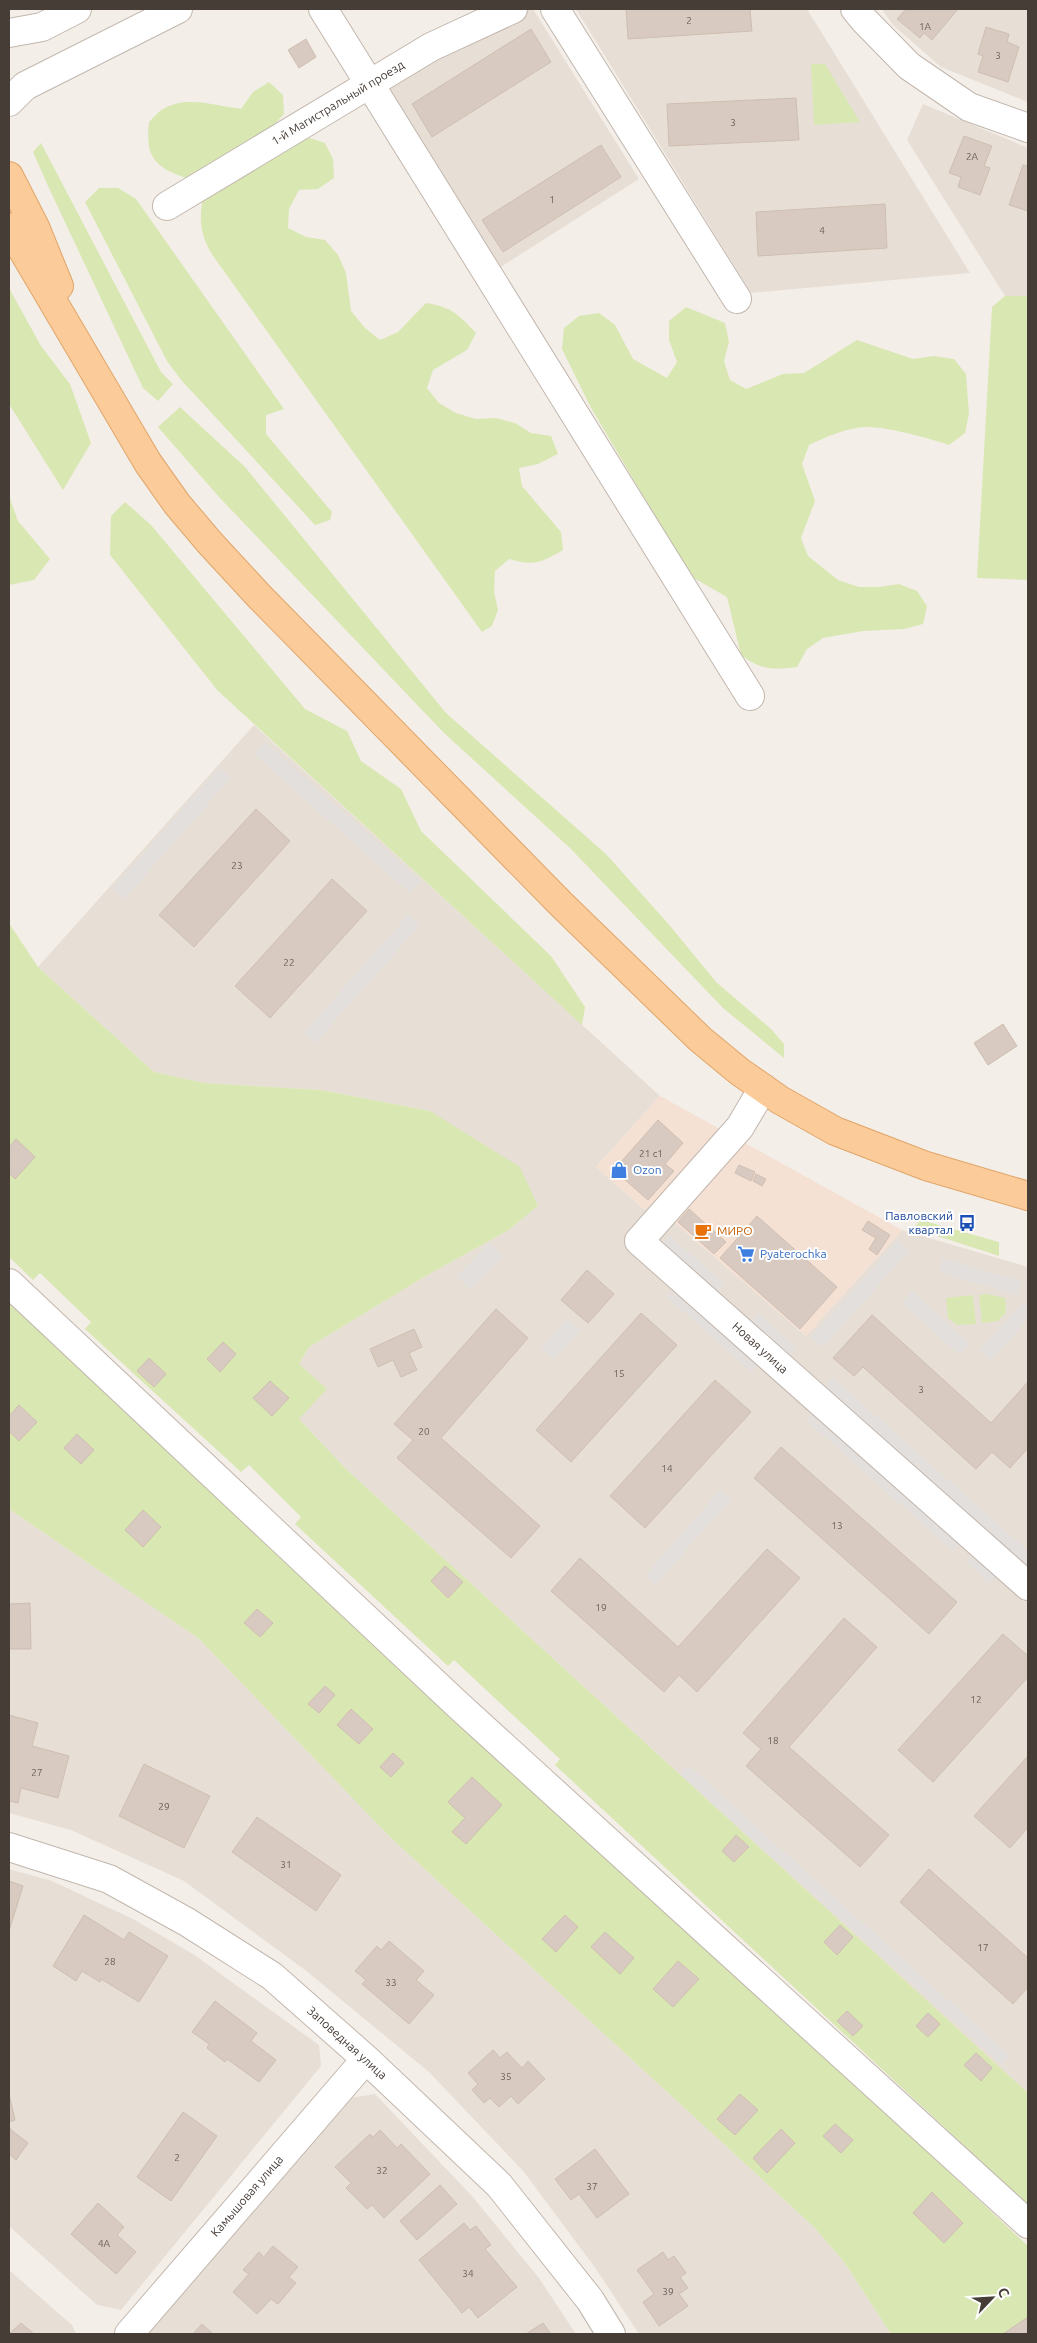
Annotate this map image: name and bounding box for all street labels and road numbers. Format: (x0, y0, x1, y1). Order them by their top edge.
street label: 1-й Магистральный проезд (269, 58, 406, 147)
street label: Новая улица (730, 1319, 791, 1376)
street label: Заповедная улица (305, 2004, 390, 2082)
street label: Камышовая улица (208, 2153, 285, 2239)

